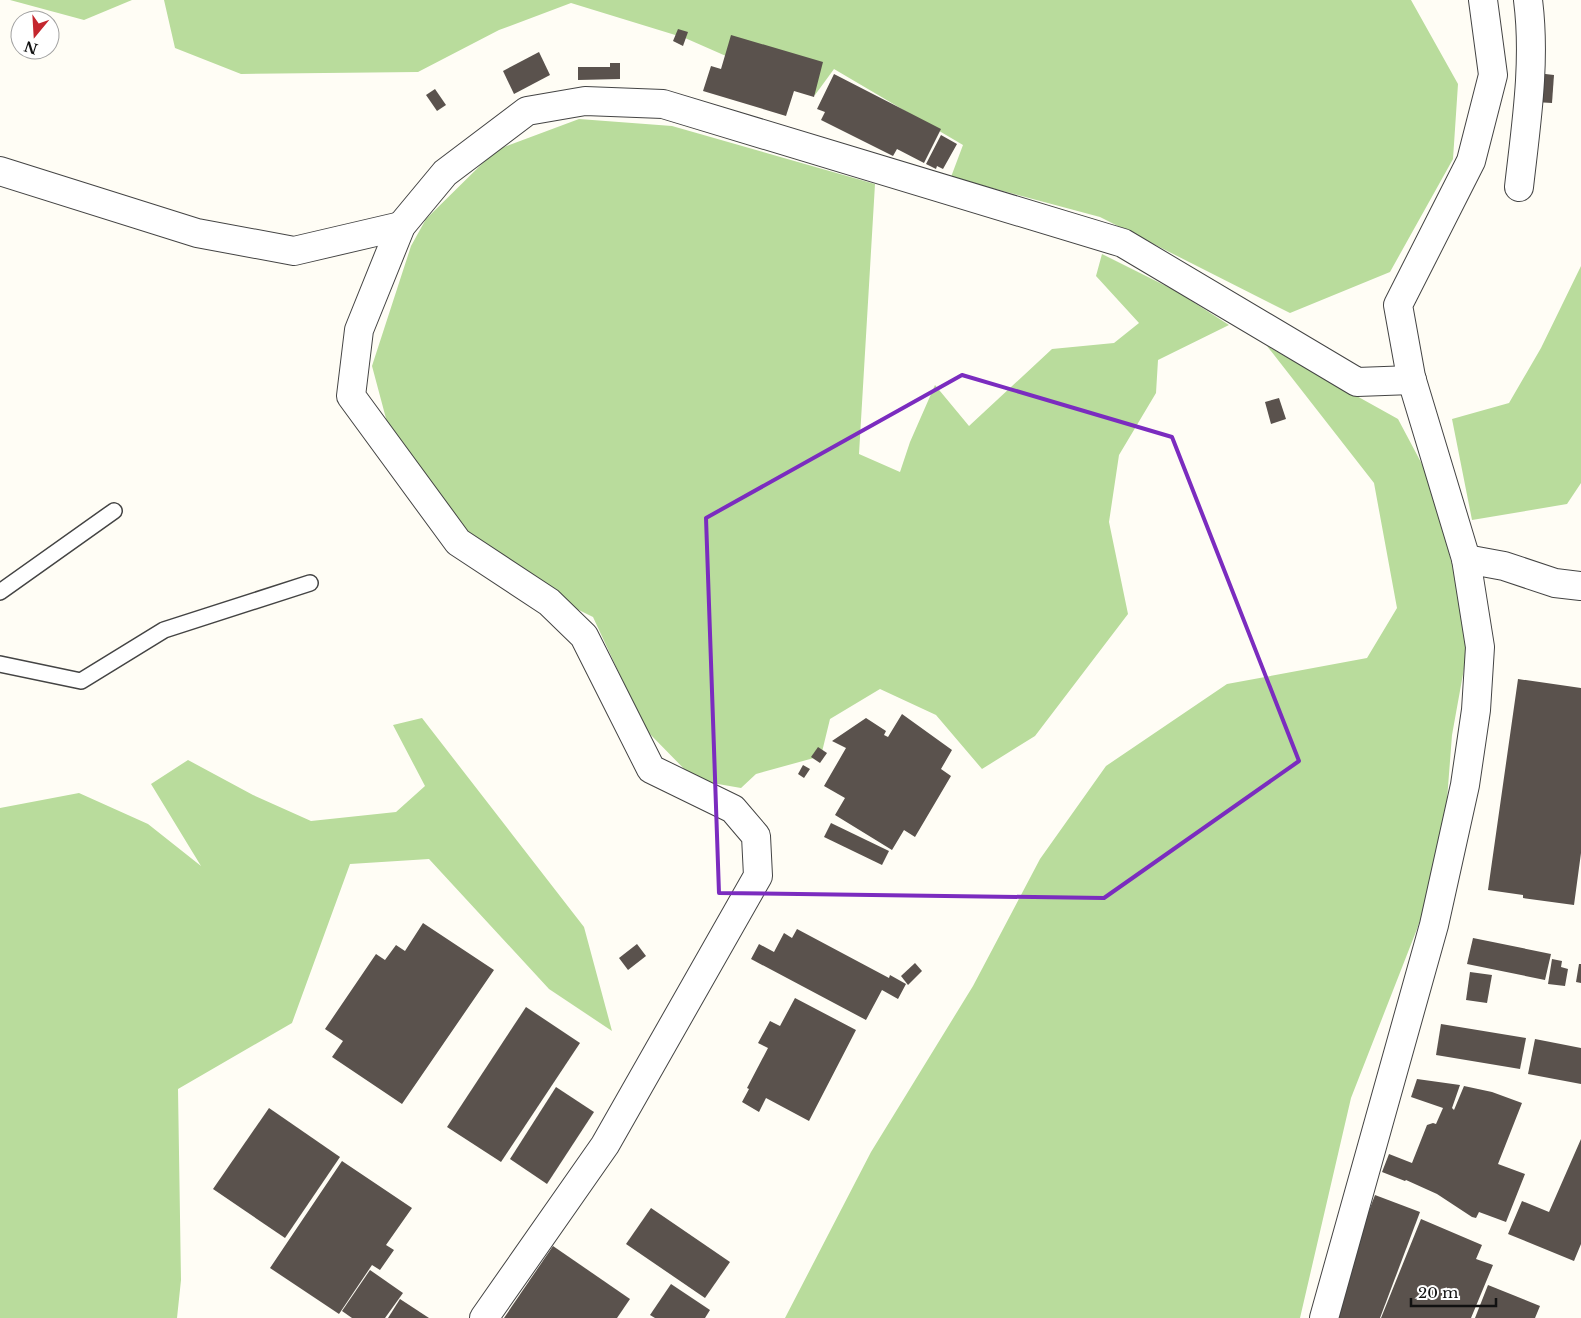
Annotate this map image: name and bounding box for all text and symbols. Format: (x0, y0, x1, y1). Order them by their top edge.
north arrow (10, 10, 60, 60)
text: N (22, 37, 40, 58)
scale bar (1411, 1276, 1496, 1308)
text: 20 m (1418, 1283, 1458, 1302)

